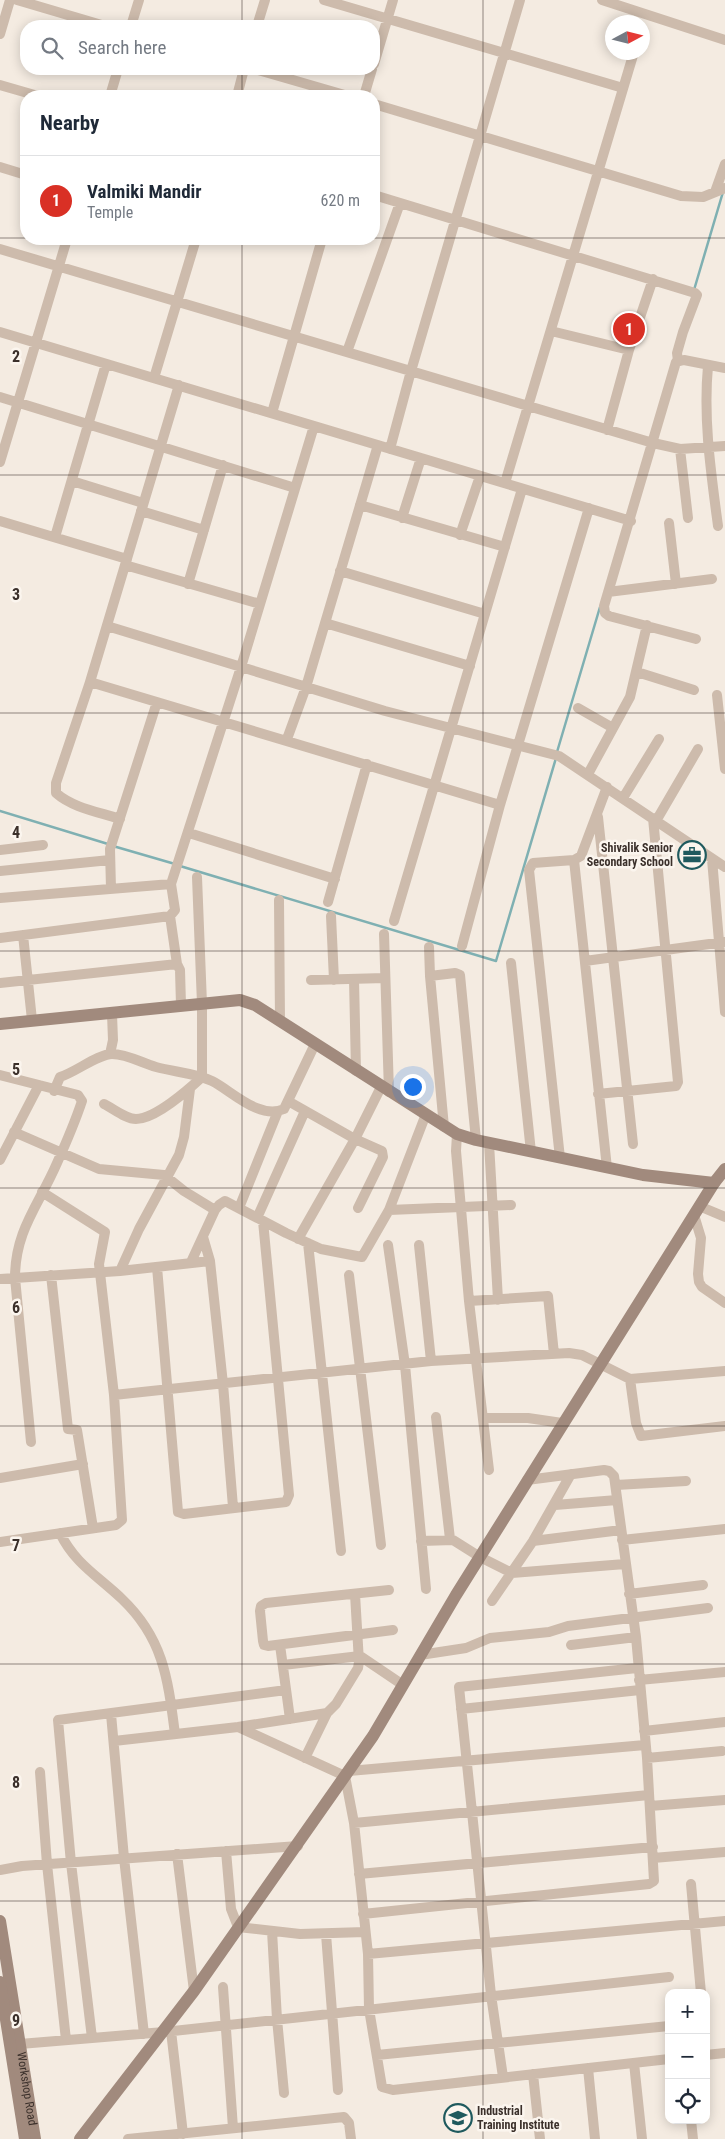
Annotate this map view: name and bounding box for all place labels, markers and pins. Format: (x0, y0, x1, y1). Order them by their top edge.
pin: 1 (613, 310, 645, 348)
office icon: Shivalik Senior Secondary School (677, 840, 707, 870)
place label: Shivalik Senior Secondary School (587, 841, 673, 869)
school or university icon: Industrial Training Institute (443, 2103, 473, 2133)
place label: Industrial Training Institute (477, 2104, 560, 2132)

